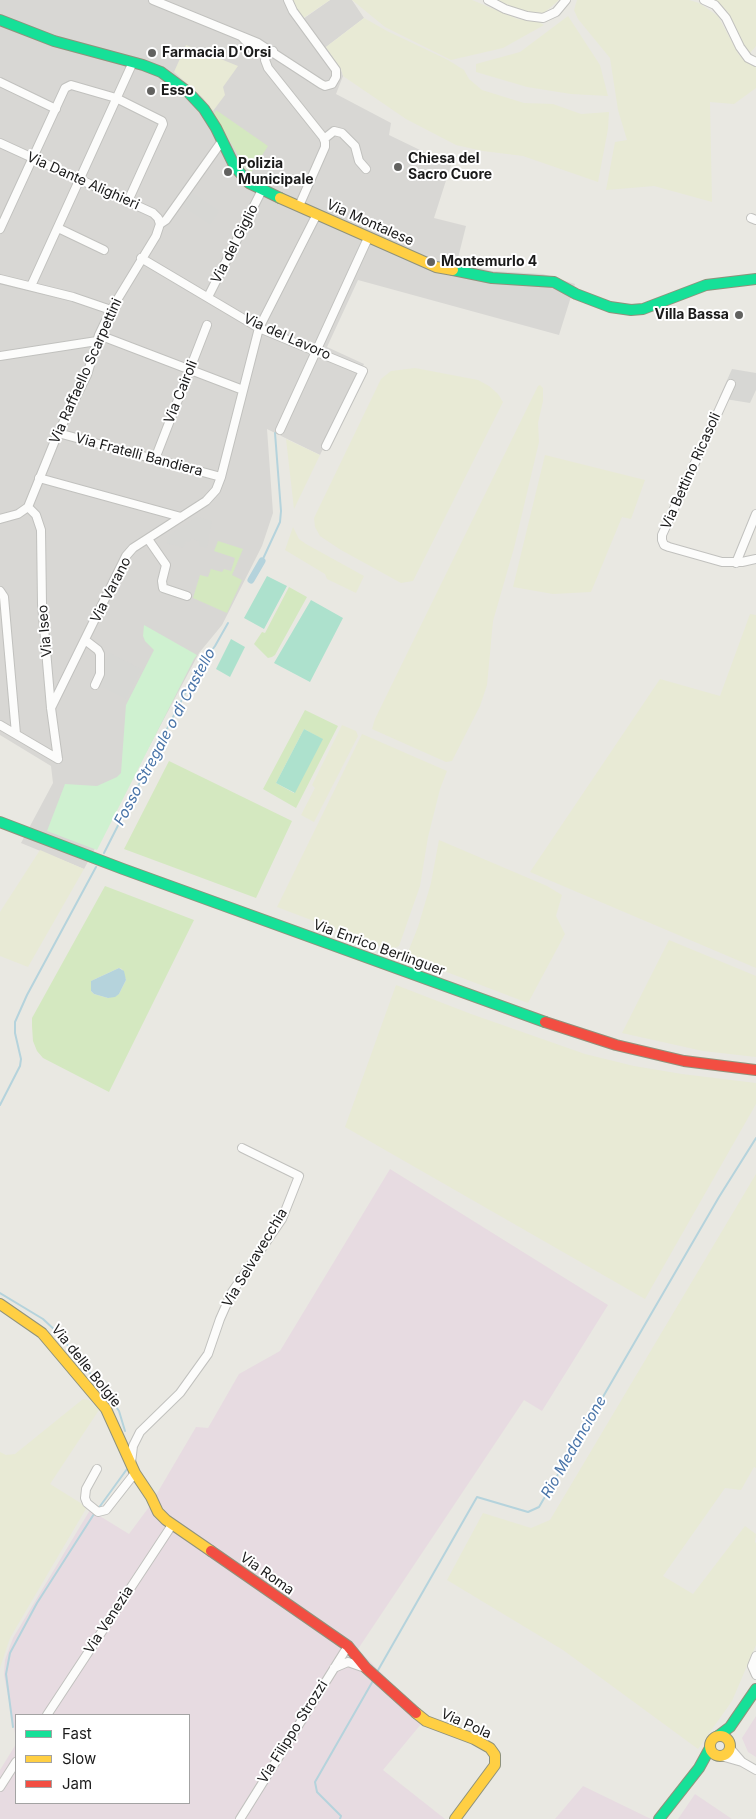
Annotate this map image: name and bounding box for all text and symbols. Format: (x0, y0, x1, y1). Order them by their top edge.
place label: Farmacia D'Orsi (162, 45, 271, 61)
marker: Farmacia D'Orsi (146, 47, 158, 59)
place label: Esso (161, 83, 194, 99)
marker: Esso (145, 85, 157, 97)
street label: Via Dante Alighieri (24, 149, 142, 213)
place label: Chiesa del Sacro Cuore (408, 151, 492, 184)
place label: Polizia Municipale (238, 156, 314, 188)
marker: Chiesa del Sacro Cuore (392, 161, 404, 173)
marker: Polizia Municipale (222, 166, 234, 178)
street label: Via Montalese (324, 196, 416, 250)
street label: Via del Giglio (208, 202, 262, 286)
place label: Montemurlo 4 (441, 254, 537, 270)
marker: Montemurlo 4 (425, 256, 437, 268)
street label: Via Raffaello Scarpettini (46, 296, 126, 446)
place label: Villa Bassa (655, 307, 729, 323)
marker: Villa Bassa (733, 309, 745, 321)
street label: Via del Lavoro (241, 310, 333, 364)
street label: Via Cairoli (161, 358, 201, 426)
street label: Via Bettino Ricasoli (658, 410, 724, 532)
street label: Via Fratelli Bandiera (74, 430, 204, 480)
street label: Via Varano (87, 554, 135, 626)
street label: Via Iseo (34, 604, 56, 658)
water label: Fosso Stregale o di Castello (111, 645, 219, 829)
street label: Via Enrico Berlinguer (311, 916, 447, 980)
street label: Via Selvavecchia (219, 1206, 291, 1310)
street label: Via delle Bolgie (48, 1321, 124, 1411)
water label: Rio Medancione (538, 1393, 610, 1501)
street label: Via Roma (237, 1549, 297, 1599)
street label: Via Venezia (81, 1583, 137, 1657)
street label: Via Filippo Strozzi (255, 1677, 331, 1787)
street label: Via Pola (438, 1705, 494, 1743)
legend (15, 1714, 190, 1804)
text: Fast (62, 1724, 92, 1743)
text: Slow (62, 1749, 96, 1768)
text: Jam (62, 1774, 92, 1793)

